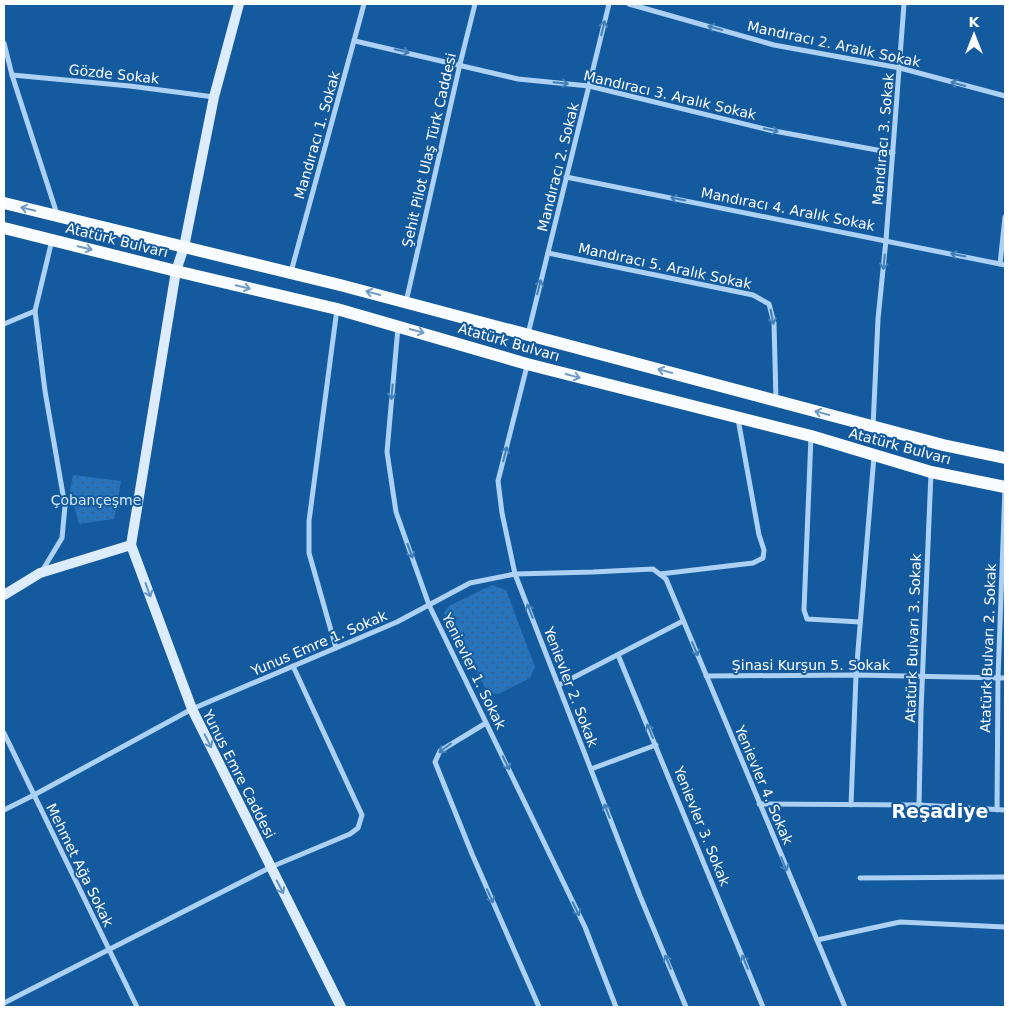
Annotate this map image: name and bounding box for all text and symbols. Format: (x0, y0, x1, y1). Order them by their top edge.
north arrow (949, 10, 999, 60)
text: K (969, 14, 981, 30)
street label: Mandıracı 2. Aralık Sokak (746, 18, 923, 70)
one-way arrow (599, 20, 608, 36)
one-way arrow (707, 23, 723, 32)
one-way arrow (394, 47, 410, 57)
street label: Şehit Pilot Ulaş Türk Caddesi (399, 51, 459, 249)
street label: Gözde Sokak (68, 61, 161, 87)
street label: Mandıracı 3. Aralık Sokak (582, 67, 759, 123)
street label: Mandıracı 1. Sokak (291, 68, 343, 201)
street label: Mandıracı 3. Sokak (869, 71, 897, 206)
one-way arrow (553, 78, 569, 88)
one-way arrow (951, 78, 967, 88)
street label: Mandıracı 2. Sokak (534, 100, 582, 233)
one-way arrow (762, 126, 778, 135)
street label: Mandıracı 4. Aralık Sokak (700, 184, 877, 234)
one-way arrow (670, 194, 686, 203)
one-way arrow (20, 204, 36, 213)
street label: Atatürk Bulvarı (64, 220, 170, 260)
street label: Mandıracı 5. Aralık Sokak (577, 240, 754, 292)
one-way arrow (77, 244, 93, 253)
one-way arrow (950, 250, 966, 259)
one-way arrow (879, 253, 889, 269)
one-way arrow (535, 280, 544, 296)
one-way arrow (234, 283, 250, 292)
one-way arrow (365, 288, 381, 298)
one-way arrow (768, 309, 777, 325)
street label: Atatürk Bulvarı (456, 320, 562, 364)
one-way arrow (409, 327, 425, 336)
one-way arrow (657, 366, 673, 376)
one-way arrow (565, 372, 581, 381)
one-way arrow (388, 384, 397, 400)
one-way arrow (814, 408, 830, 417)
street label: Atatürk Bulvarı (847, 425, 953, 467)
one-way arrow (501, 446, 510, 462)
park label: Çobançeşme (51, 492, 141, 508)
one-way arrow (406, 543, 415, 558)
street label: Atatürk Bulvarı 3. Sokak (902, 552, 924, 723)
street label: Atatürk Bulvarı 2. Sokak (977, 562, 999, 733)
one-way arrow (144, 582, 153, 598)
one-way arrow (525, 604, 534, 619)
street label: Yunus Emre 1. Sokak (248, 607, 390, 679)
street label: Yenievler 1. Sokak (438, 609, 510, 733)
street label: Yenievler 2. Sokak (540, 624, 602, 750)
one-way arrow (690, 641, 700, 656)
street label: Şinasi Kurşun 5. Sokak (732, 657, 891, 673)
street label: Yunus Emre Caddesi (199, 706, 278, 841)
street label: Yenievler 4. Sokak (731, 722, 797, 848)
one-way arrow (644, 724, 654, 739)
one-way arrow (204, 733, 213, 748)
one-way arrow (439, 743, 452, 754)
one-way arrow (501, 755, 511, 770)
street label: Yenievler 3. Sokak (670, 763, 734, 889)
district label: Reşadiye (891, 800, 989, 822)
street label: Mehmet Ağa Sokak (43, 801, 117, 930)
one-way arrow (602, 804, 611, 820)
one-way arrow (780, 856, 790, 871)
one-way arrow (275, 879, 285, 894)
one-way arrow (486, 888, 496, 903)
one-way arrow (572, 901, 581, 916)
one-way arrow (662, 955, 672, 970)
one-way arrow (740, 955, 749, 970)

